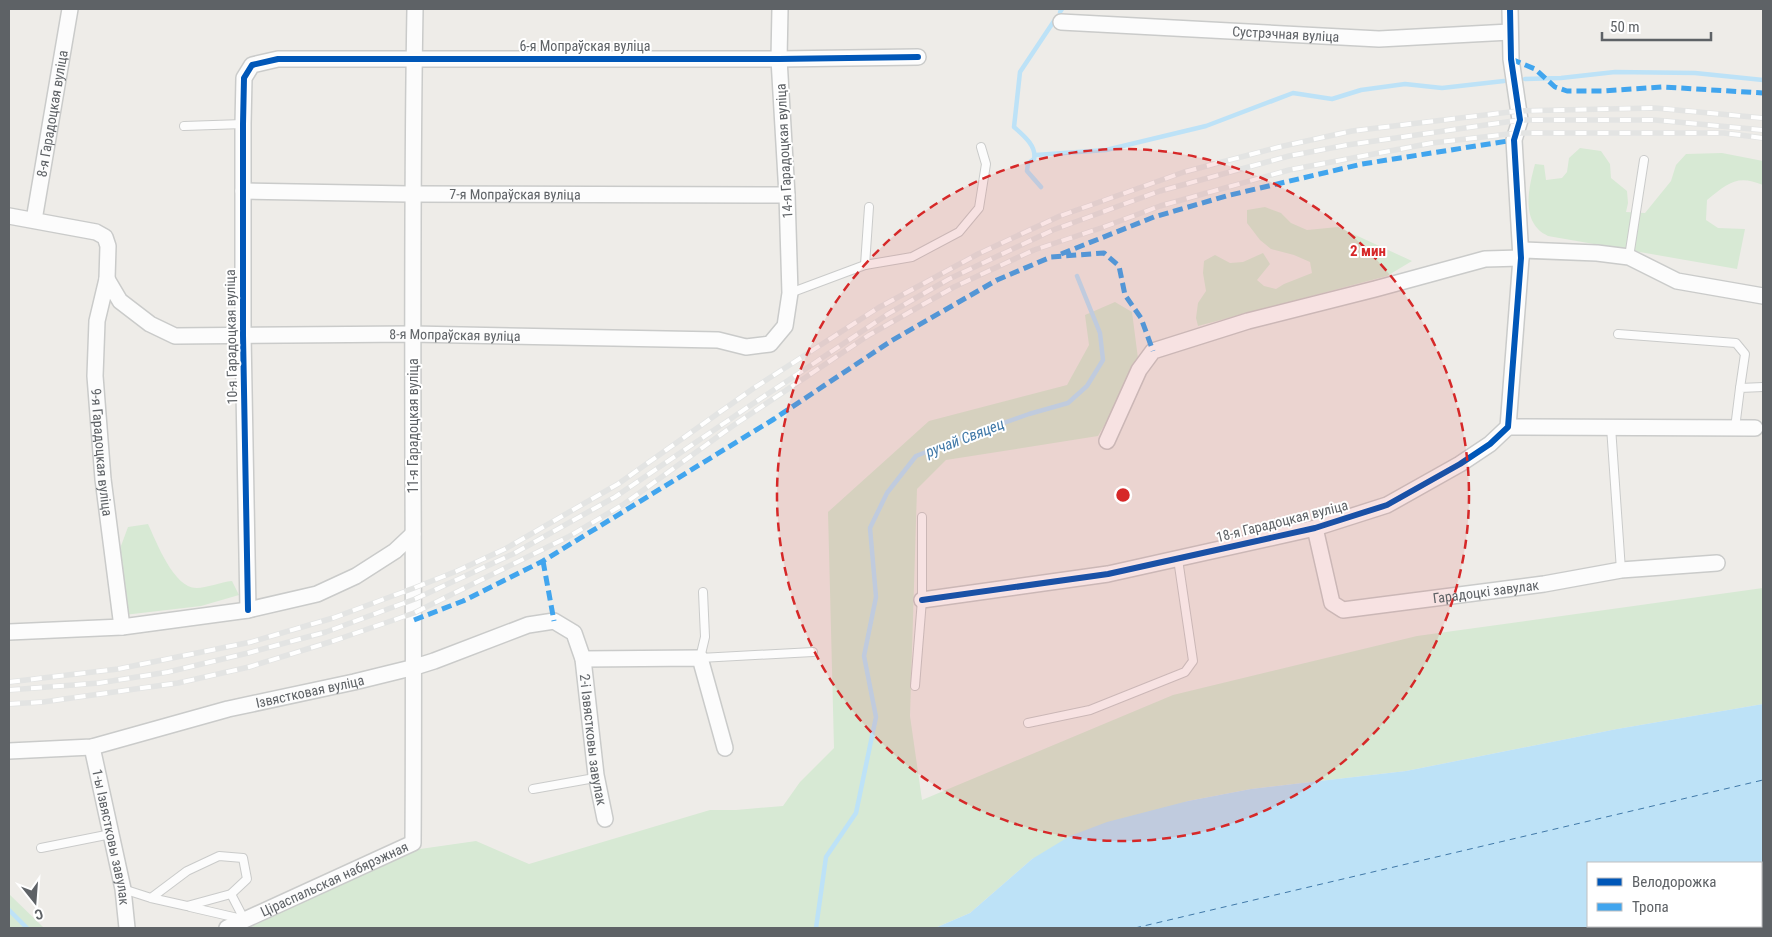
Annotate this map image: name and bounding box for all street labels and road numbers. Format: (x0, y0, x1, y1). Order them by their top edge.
street label: Сустрэчная вуліца (1232, 23, 1340, 45)
street label: 6-я Мопраўская вуліца (519, 38, 651, 54)
street label: 8-я Гарадоцкая вуліца (33, 49, 71, 178)
street label: 14-я Гарадоцкая вуліца (772, 83, 796, 219)
street label: 7-я Мопраўская вуліца (449, 186, 581, 202)
street label: 10-я Гарадоцкая вуліца (222, 269, 240, 405)
street label: 8-я Мопраўская вуліца (389, 326, 521, 344)
street label: 11-я Гарадоцкая вуліца (405, 358, 421, 494)
street label: 9-я Гарадоцкая вуліца (88, 388, 116, 517)
street label: 18-я Гарадоцкая вуліца (1214, 497, 1350, 545)
street label: Гарадоцкі завулак (1432, 577, 1540, 606)
street label: Ізвястковая вуліца (254, 672, 366, 711)
street label: 2-і Ізвястковы завулак (577, 673, 610, 807)
street label: 1-ы Ізвястковы завулак (89, 767, 133, 906)
street label: Ціраспальская набярэжная (258, 838, 411, 920)

